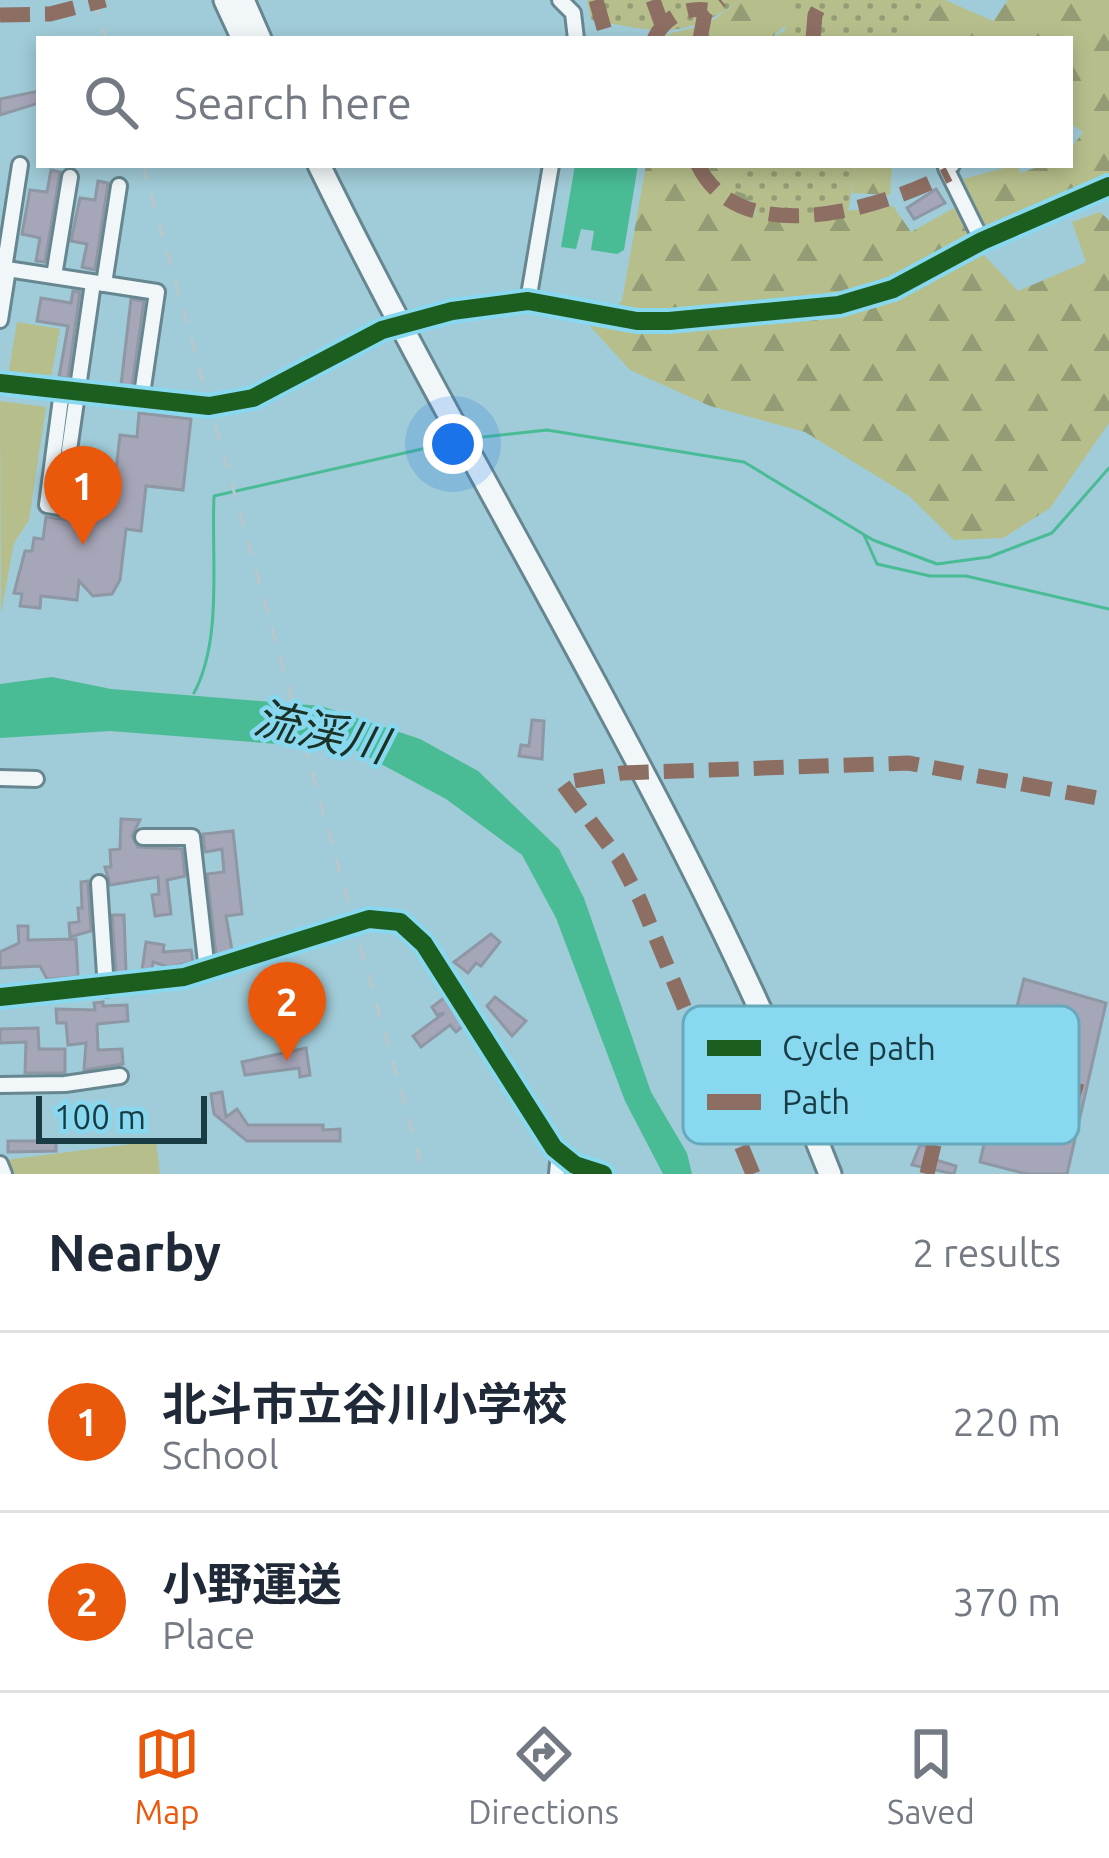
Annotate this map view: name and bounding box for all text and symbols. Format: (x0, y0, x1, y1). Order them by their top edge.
search box (36, 36, 1073, 168)
icon: search (78, 69, 144, 135)
text: Search here (174, 77, 412, 128)
your location (423, 414, 483, 474)
pin: 1 (44, 446, 122, 545)
water label: 流渓川 (249, 691, 396, 772)
pin: 2 (248, 962, 326, 1061)
legend (683, 1006, 1079, 1144)
text: Cycle path (782, 1029, 936, 1066)
text: Path (782, 1083, 850, 1120)
scale bar (36, 1090, 207, 1143)
text: 100 m (54, 1098, 146, 1135)
text: Nearby (48, 1223, 221, 1281)
text: 2 results (912, 1231, 1061, 1274)
text: 北斗市立谷川小学校 (162, 1378, 567, 1429)
text: 1 (76, 1400, 98, 1443)
text: 220 m (952, 1400, 1061, 1443)
text: School (162, 1433, 279, 1476)
text: 小野運送 (162, 1558, 342, 1609)
text: 2 (76, 1580, 98, 1623)
text: 370 m (952, 1580, 1061, 1623)
text: Place (162, 1613, 255, 1656)
tab: Map (134, 1721, 200, 1830)
tab: Directions (468, 1721, 619, 1830)
tab: Saved (887, 1721, 975, 1830)

